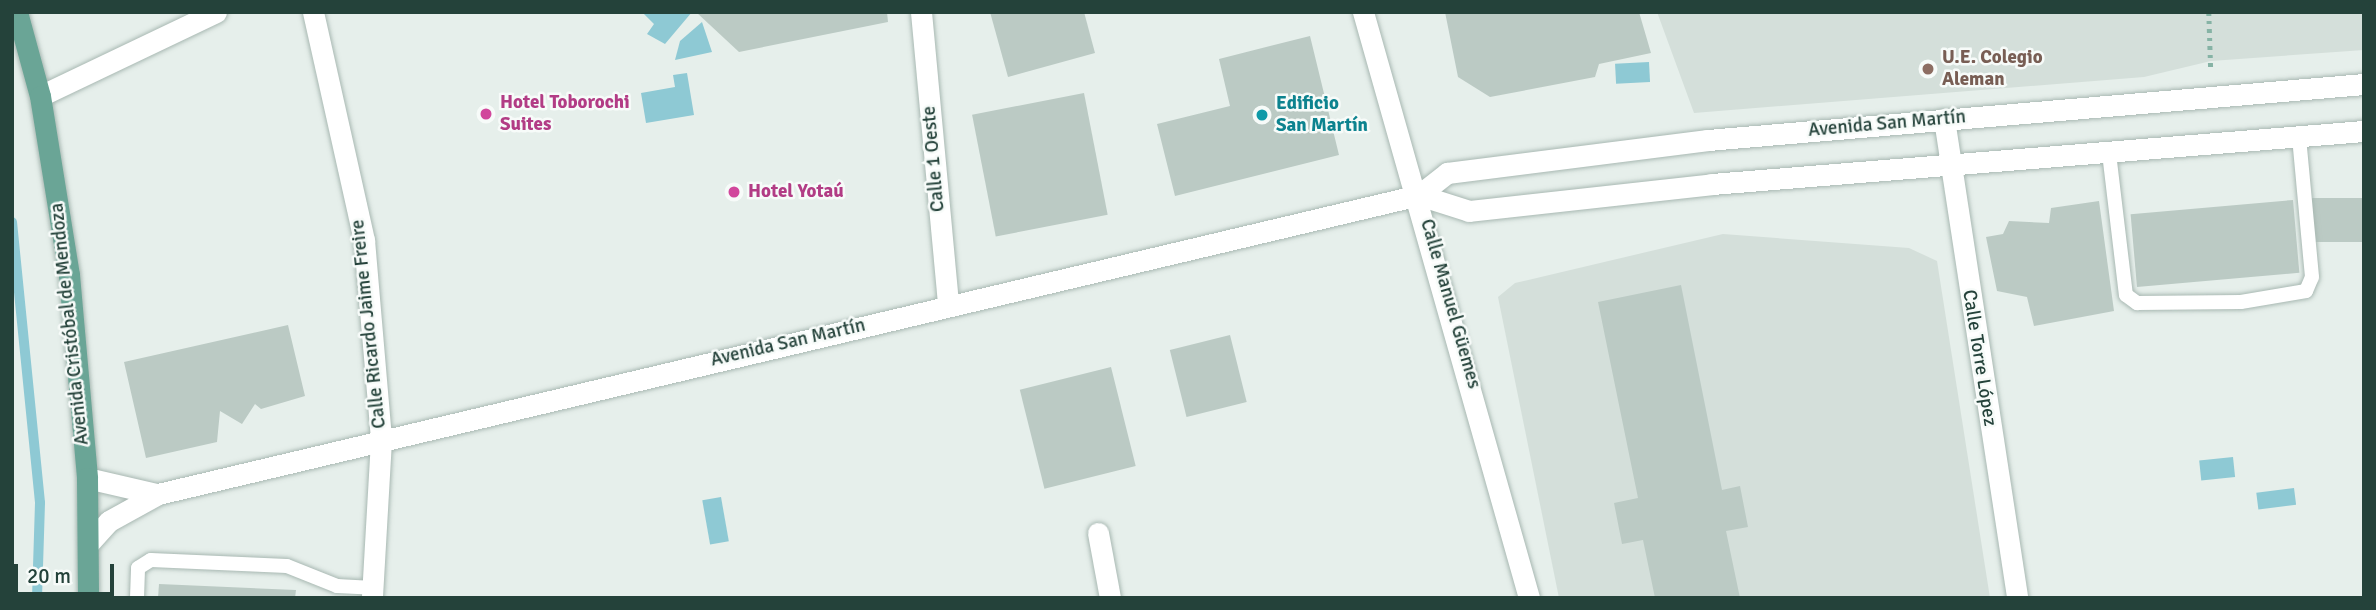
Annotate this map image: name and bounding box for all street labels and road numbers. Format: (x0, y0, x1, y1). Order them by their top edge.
street label: Calle 1 Oeste (918, 105, 950, 213)
street label: Avenida San Martín (1807, 106, 1967, 142)
street label: Avenida Cristóbal de Mendoza (46, 202, 94, 446)
street label: Calle Manuel Güemes (1415, 217, 1485, 391)
street label: Calle Ricardo Jaime Freire (347, 218, 391, 430)
street label: Calle Torre López (1957, 288, 2001, 428)
street label: Avenida San Martín (708, 314, 868, 372)

